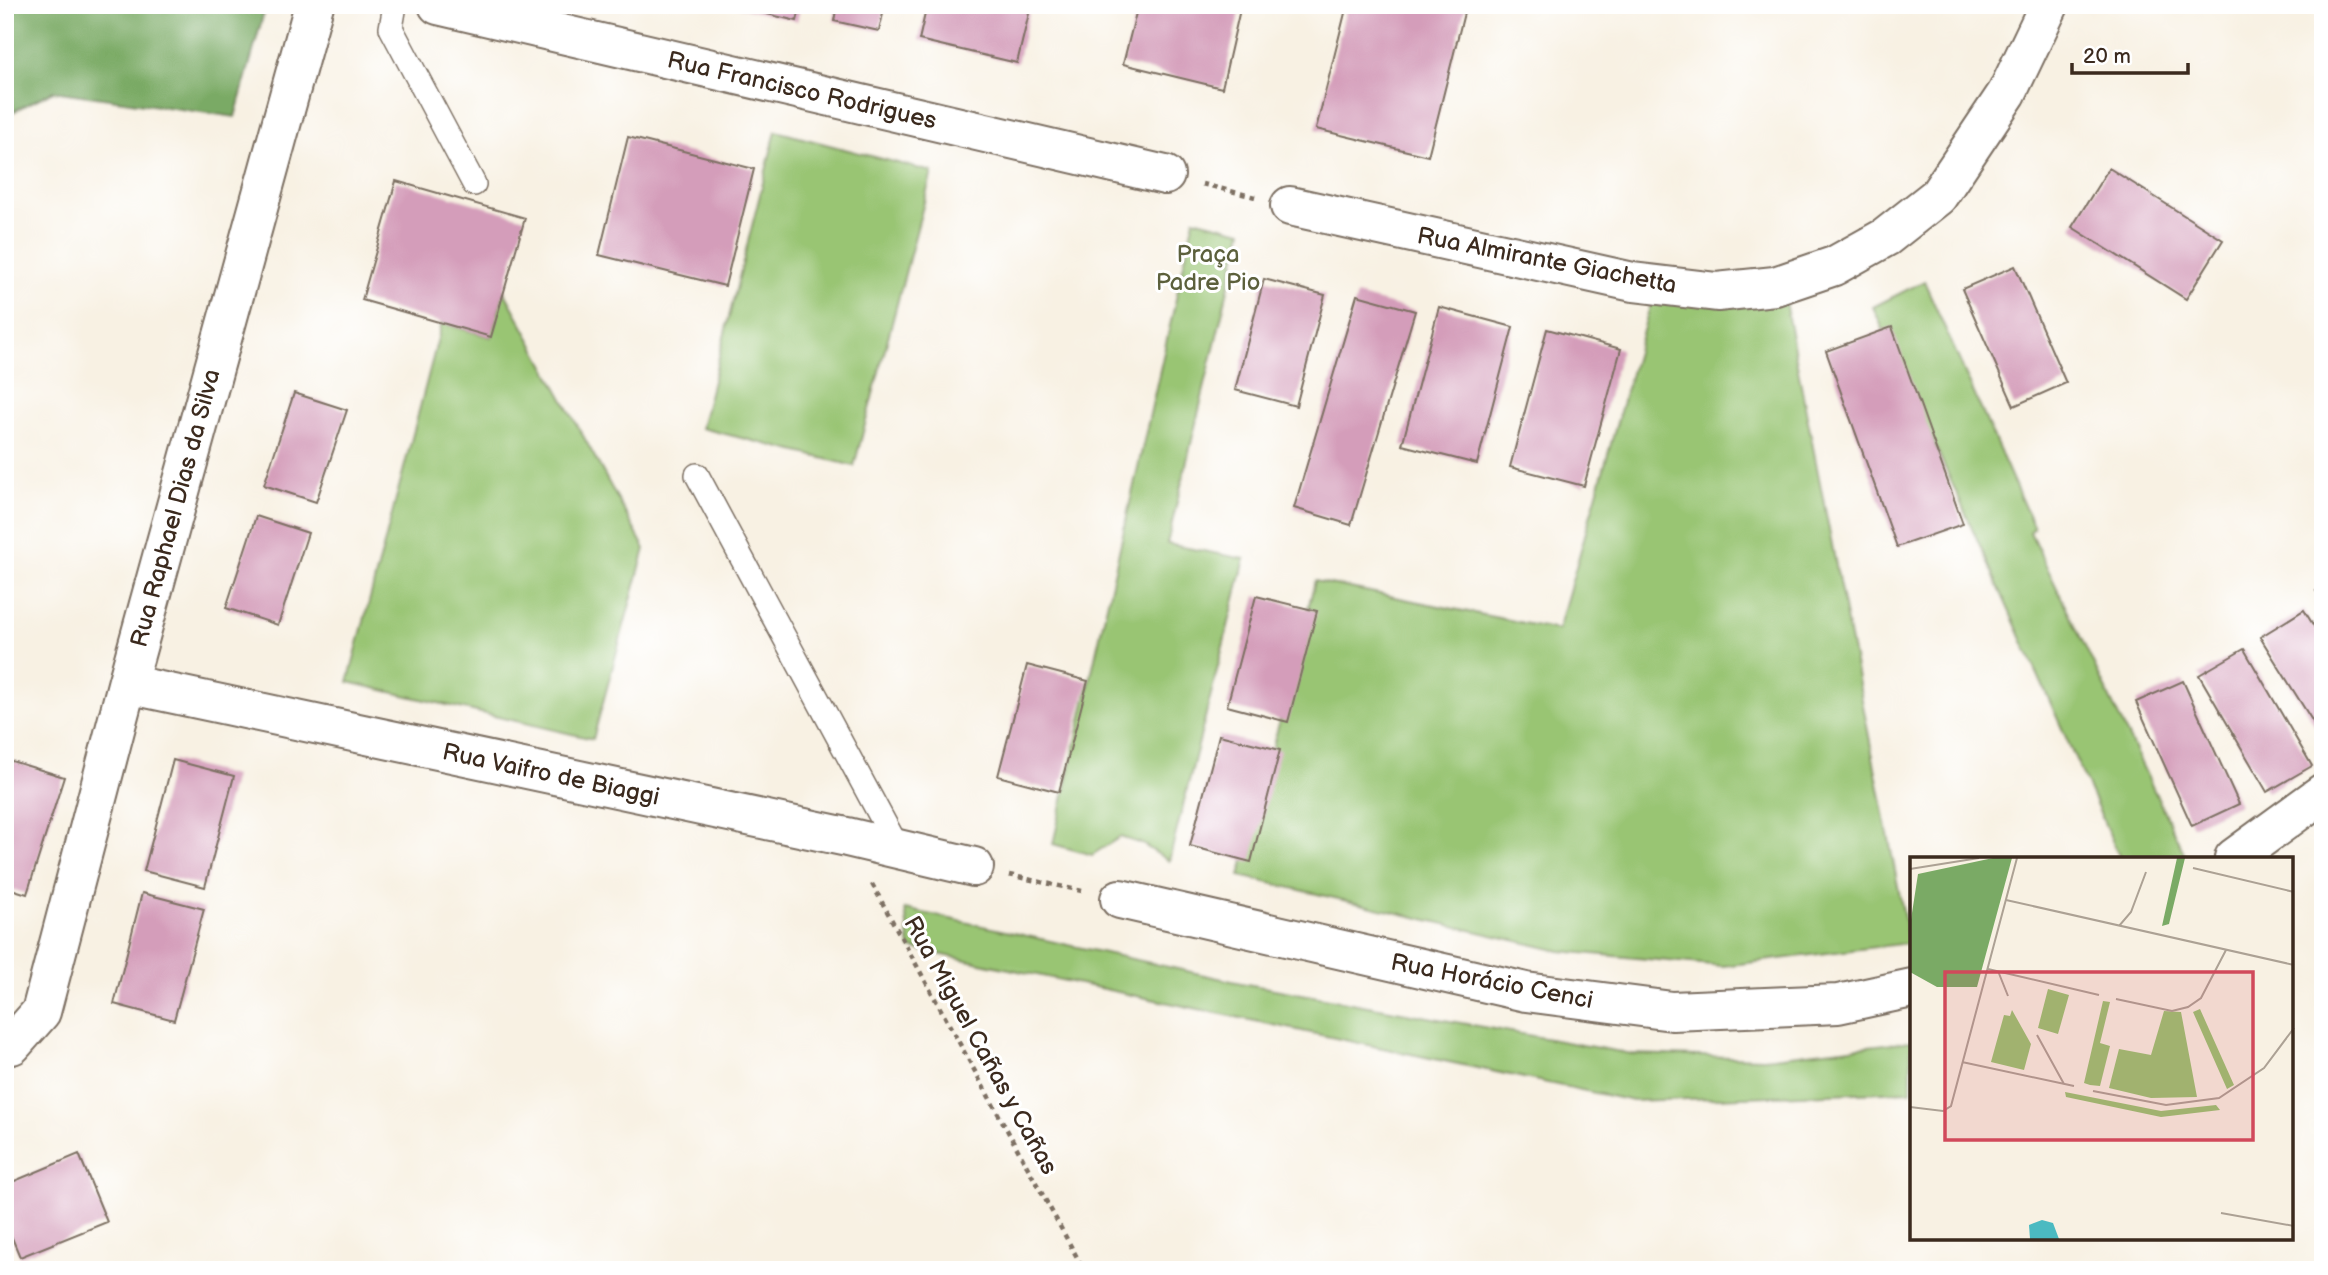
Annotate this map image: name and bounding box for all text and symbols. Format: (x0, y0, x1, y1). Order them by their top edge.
scale bar (2072, 32, 2188, 76)
text: 20 m (2083, 44, 2131, 69)
street label: Rua Francisco Rodrigues (664, 45, 939, 136)
street label: Rua Almirante Giachetta (1415, 221, 1679, 300)
park label: Praça Padre Pio (1156, 240, 1260, 297)
street label: Rua Raphael Dias da Silva (124, 366, 227, 650)
street label: Rua Vaifro de Biaggi (440, 737, 662, 812)
inset map (1910, 857, 2293, 1240)
street label: Rua Miguel Cañas y Cañas (897, 911, 1064, 1180)
street label: Rua Horácio Cenci (1388, 948, 1595, 1015)

